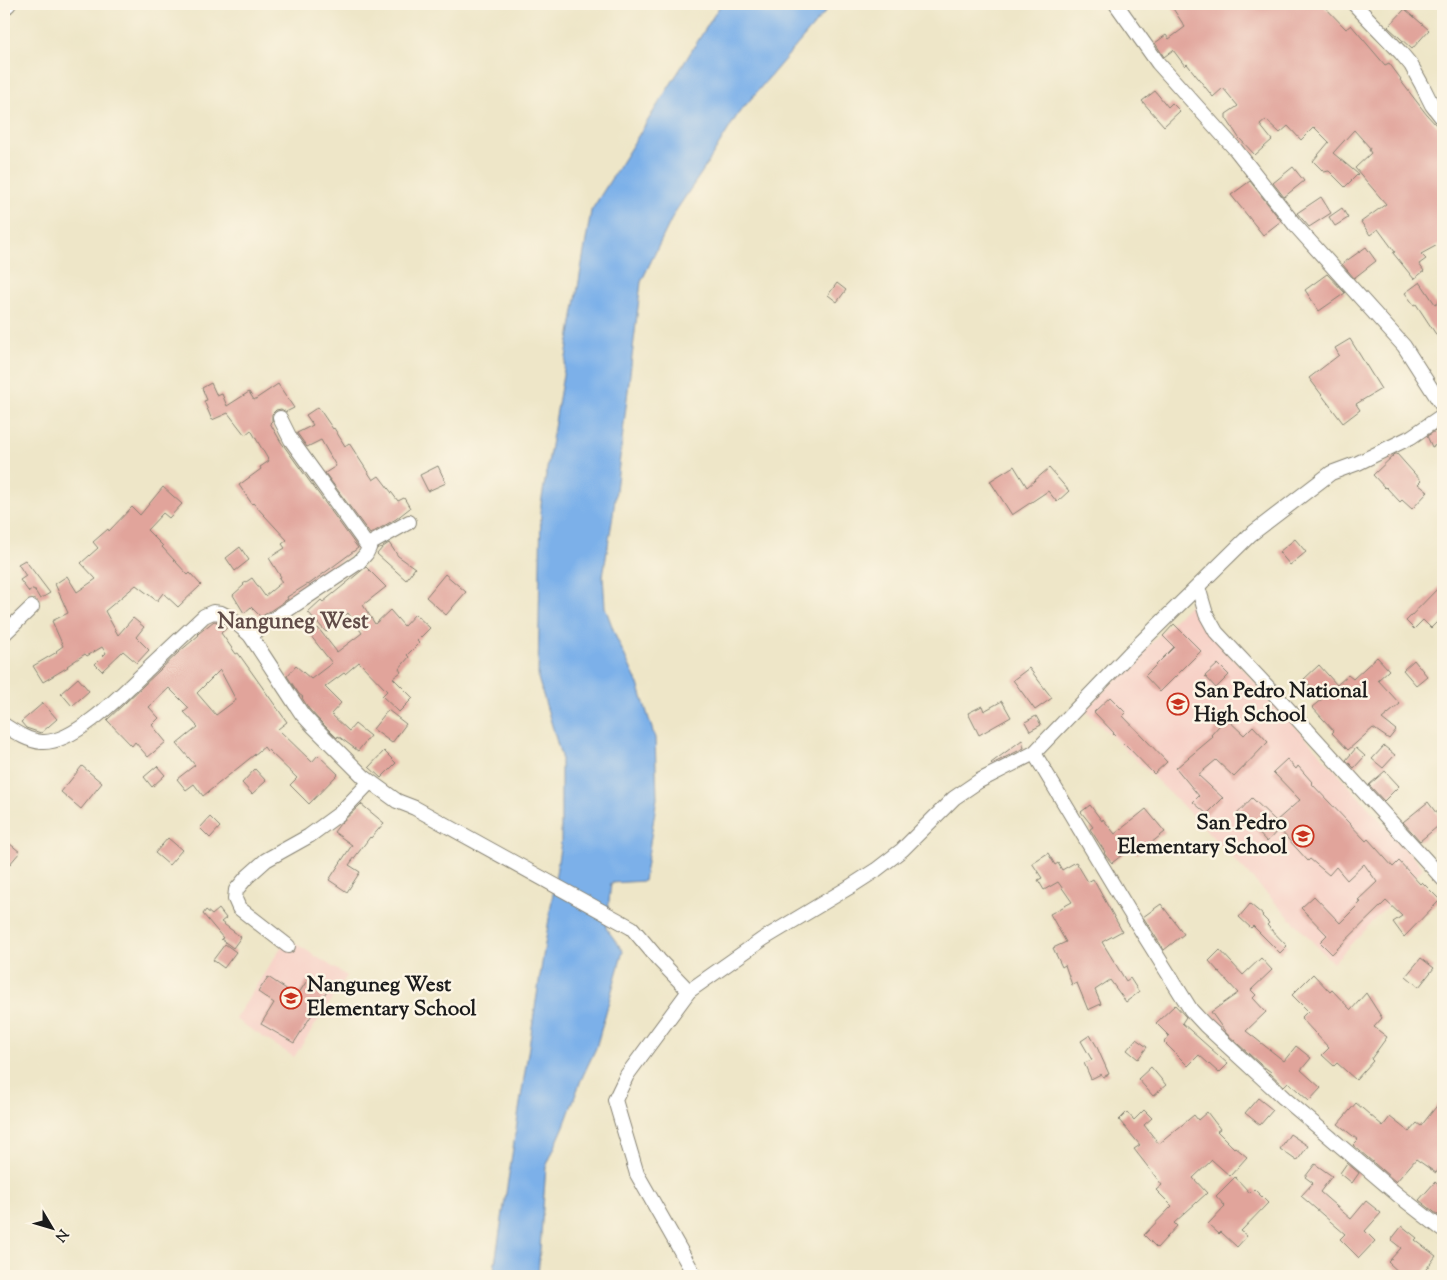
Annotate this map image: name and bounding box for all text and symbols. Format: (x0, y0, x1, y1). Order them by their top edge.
district label: Nanguneg West (218, 607, 369, 639)
place label: San Pedro National High School (1194, 677, 1368, 731)
school or university icon: San Pedro National High School (1166, 692, 1190, 716)
place label: San Pedro Elementary School (1118, 809, 1288, 863)
school or university icon: San Pedro Elementary School (1291, 824, 1315, 848)
place label: Nanguneg West Elementary School (307, 971, 477, 1025)
school or university icon: Nanguneg West Elementary School (279, 986, 303, 1010)
north arrow (28, 1202, 78, 1252)
text: N (49, 1224, 72, 1245)

